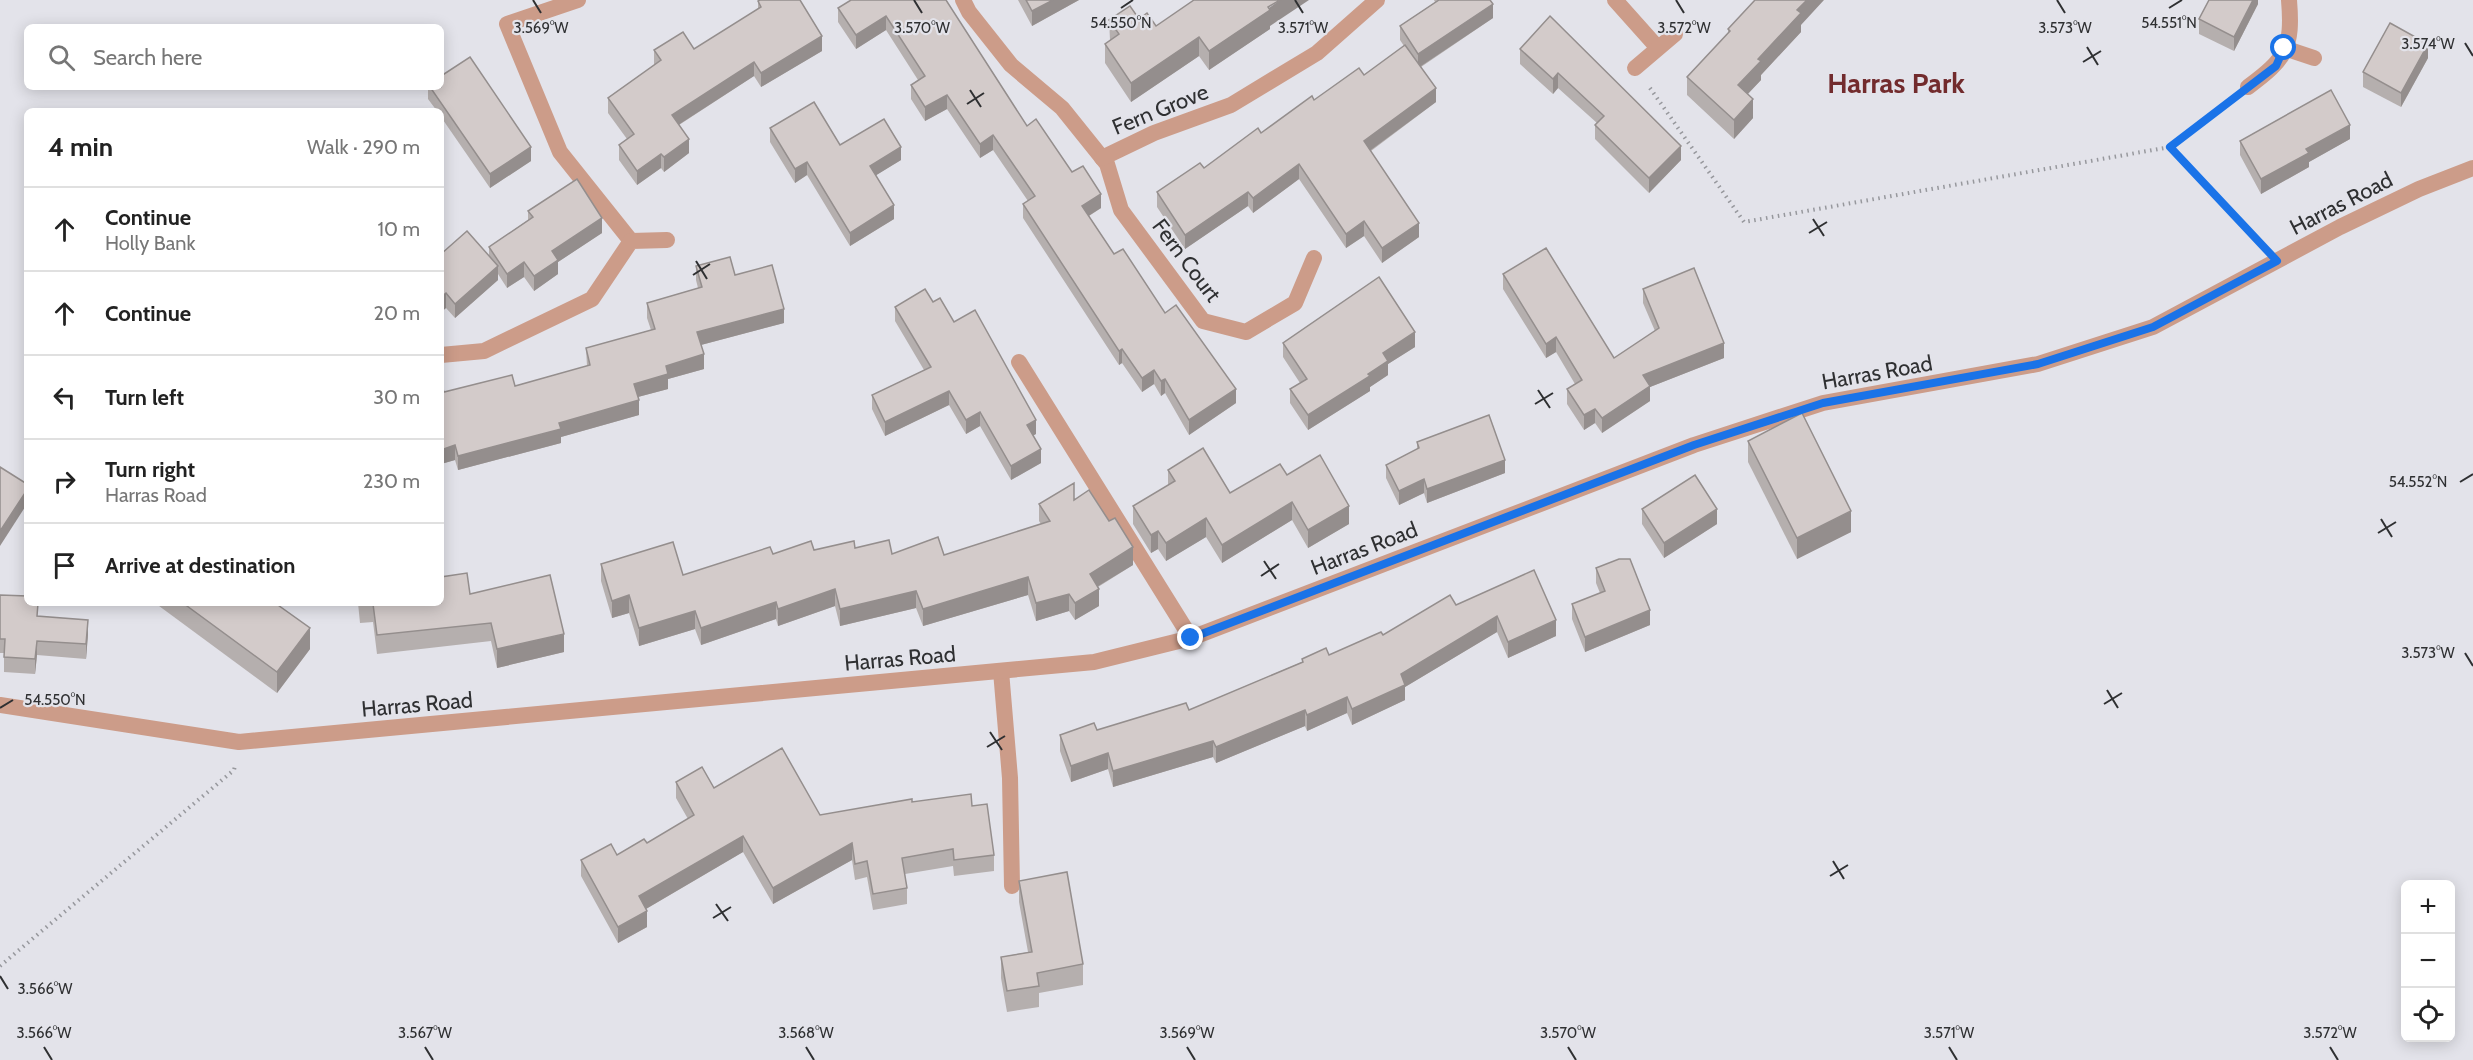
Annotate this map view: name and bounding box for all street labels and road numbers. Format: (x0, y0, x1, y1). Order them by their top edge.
street label: Fern Grove (1108, 78, 1212, 141)
street label: Harras Road (2285, 166, 2397, 241)
street label: Fern Court (1147, 213, 1227, 308)
street label: Harras Road (1820, 349, 1935, 396)
street label: Harras Road (1307, 516, 1421, 581)
street label: Harras Road (843, 640, 957, 677)
street label: Harras Road (360, 686, 474, 723)

